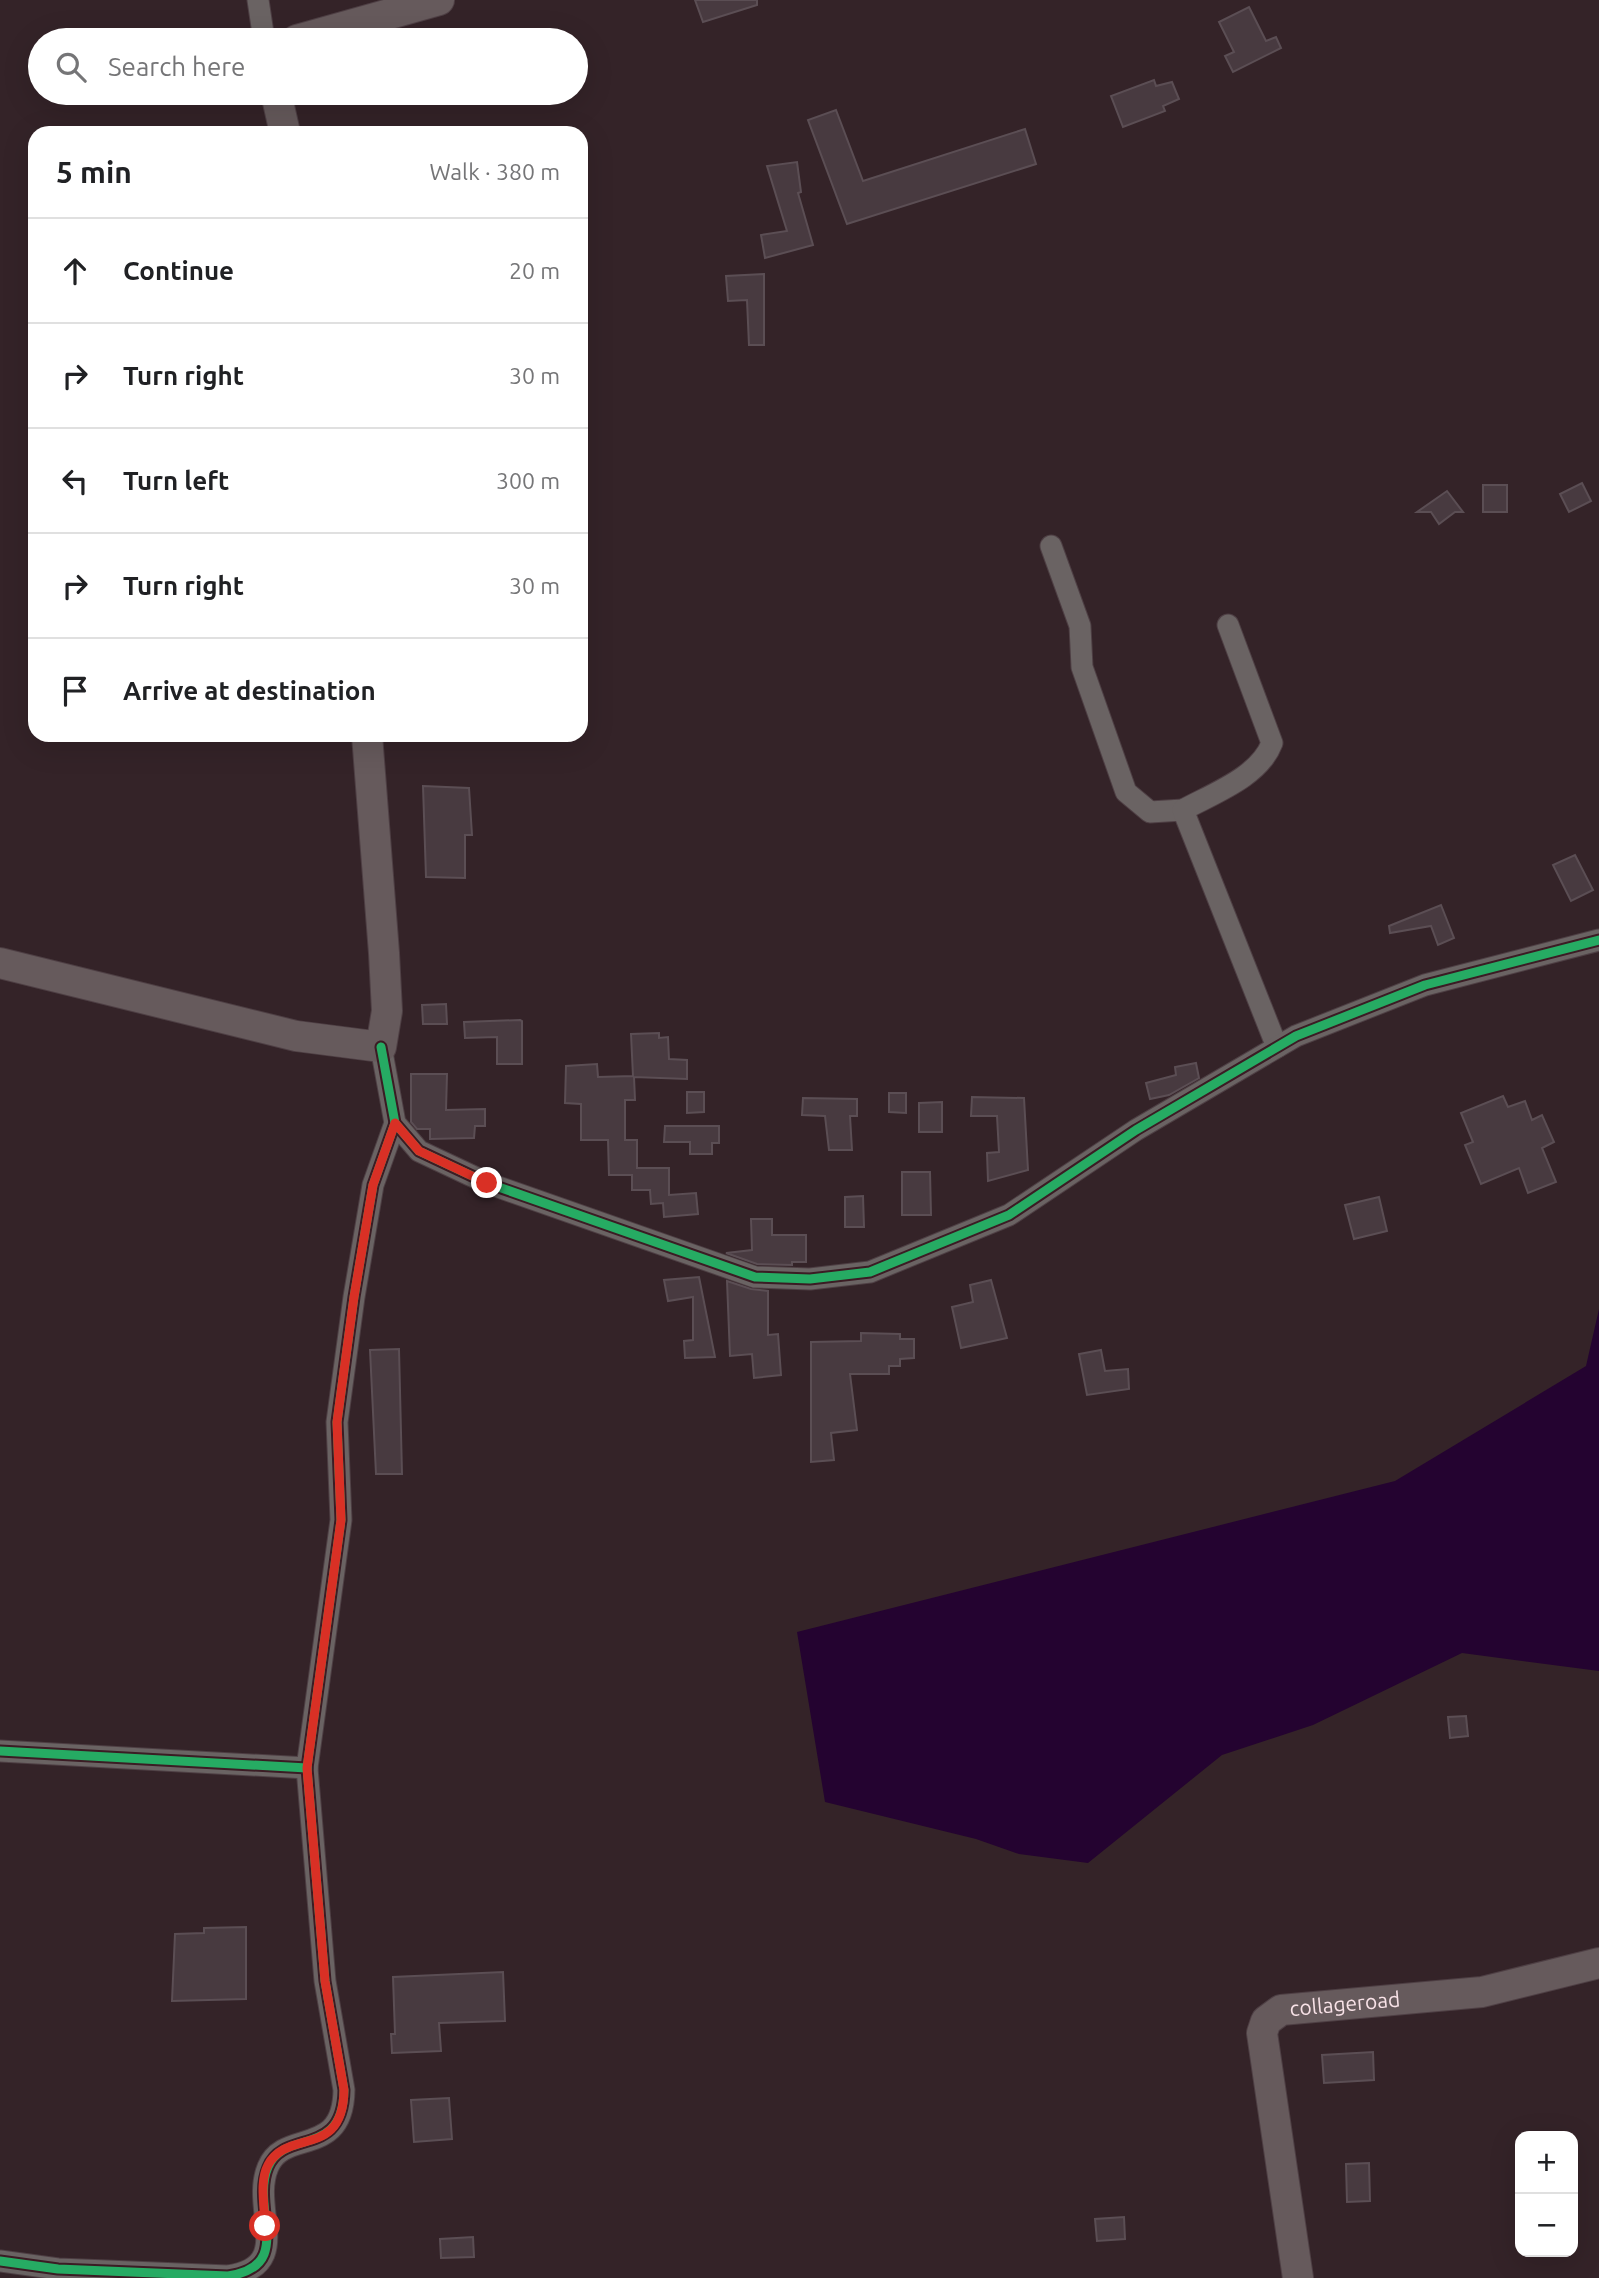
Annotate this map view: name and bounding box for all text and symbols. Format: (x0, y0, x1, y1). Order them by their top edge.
search box (28, 28, 588, 105)
icon: search (52, 48, 90, 86)
text: Search here (108, 52, 245, 81)
text: 5 min (56, 155, 132, 189)
text: Walk · 380 m (429, 159, 560, 184)
icon: ahead (56, 252, 94, 290)
text: Continue (123, 256, 234, 285)
text: 20 m (509, 258, 560, 283)
icon: right (56, 357, 94, 395)
text: Turn right (123, 361, 244, 390)
text: 30 m (509, 363, 560, 388)
icon: left (56, 462, 94, 500)
text: Turn left (123, 466, 229, 495)
text: 300 m (496, 468, 560, 493)
icon: right (56, 567, 94, 605)
text: Turn right (123, 571, 244, 600)
text: 30 m (509, 573, 560, 598)
icon: arrive (56, 672, 94, 710)
text: Arrive at destination (123, 676, 376, 705)
route end (471, 1167, 502, 1198)
street label: collageroad (1288, 1986, 1401, 2020)
map controls (1515, 2131, 1578, 2257)
button: + (1515, 2131, 1578, 2194)
button: − (1515, 2194, 1578, 2257)
route start (249, 2210, 280, 2241)

